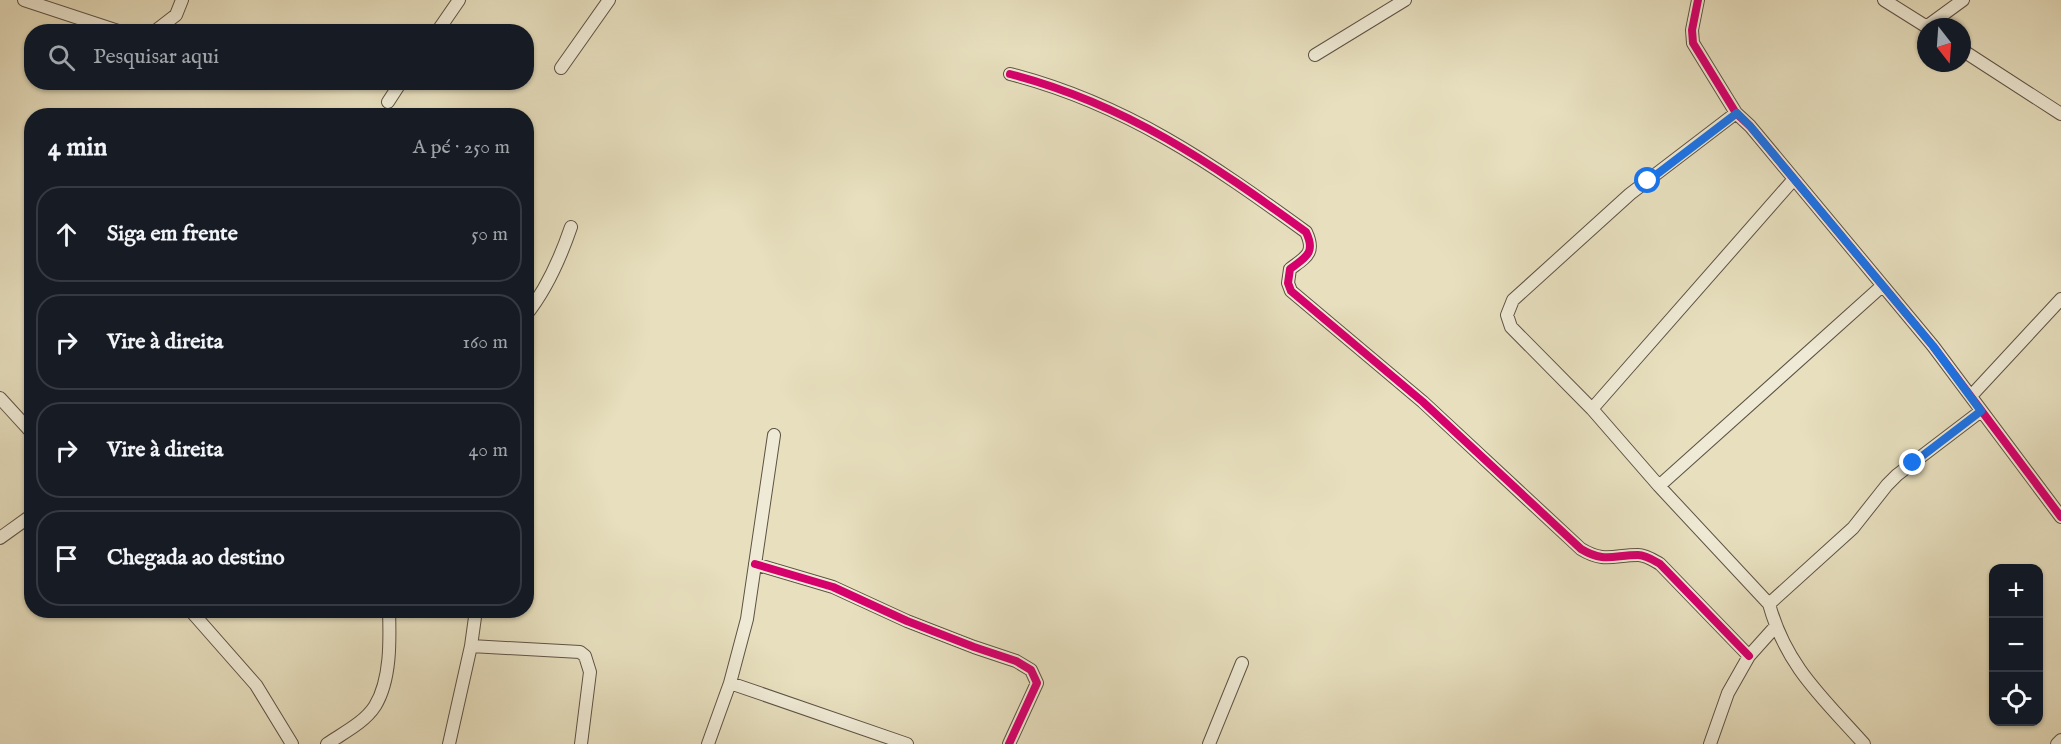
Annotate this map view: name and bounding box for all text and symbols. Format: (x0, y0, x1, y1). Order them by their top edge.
north arrow (1917, 18, 1971, 72)
search box (24, 24, 534, 90)
icon: search (45, 41, 78, 74)
text: Pesquisar aqui (93, 43, 219, 71)
text: 4 min (48, 131, 107, 164)
text: A pé · 250 m (413, 135, 510, 160)
route start (1634, 167, 1660, 193)
icon: ahead (50, 218, 83, 251)
text: Siga em frente (107, 220, 238, 248)
text: 50 m (471, 222, 508, 247)
icon: right (50, 326, 83, 359)
text: Vire à direita (107, 328, 223, 356)
text: 160 m (462, 330, 508, 355)
icon: right (50, 434, 83, 467)
text: Vire à direita (107, 436, 223, 464)
text: 40 m (469, 438, 508, 463)
route end (1899, 449, 1925, 475)
icon: arrive (50, 542, 83, 575)
text: Chegada ao destino (107, 544, 285, 572)
map controls (1989, 564, 2043, 726)
button: + (1989, 564, 2043, 618)
button: − (1989, 618, 2043, 672)
button: locate (1989, 672, 2043, 726)

